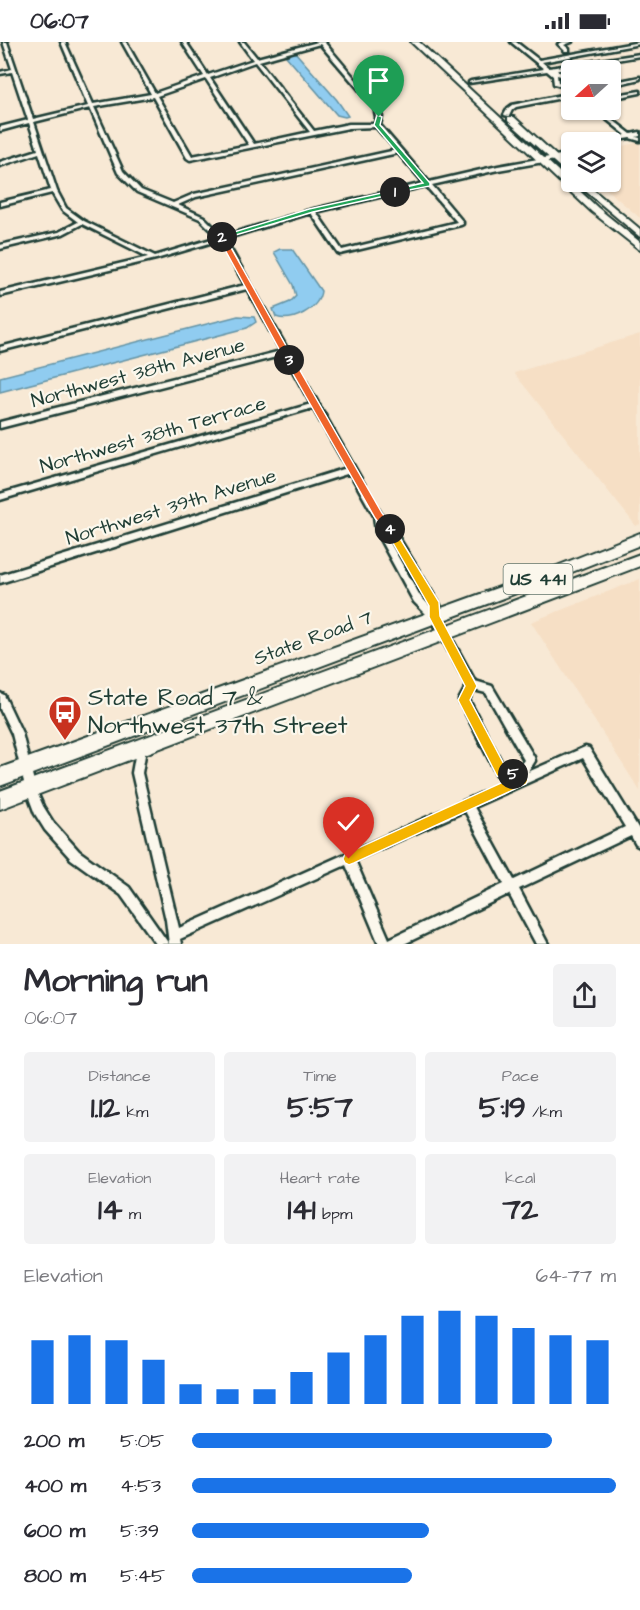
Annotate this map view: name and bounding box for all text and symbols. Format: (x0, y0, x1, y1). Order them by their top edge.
text: 06:07 (30, 6, 89, 37)
pin (353, 55, 404, 117)
north arrow (561, 60, 621, 120)
map controls (561, 60, 621, 192)
icon: arrive (362, 64, 395, 97)
button: layers (561, 132, 621, 192)
pin: 1 (380, 177, 410, 207)
text: 1 (394, 181, 396, 203)
pin: 2 (207, 222, 237, 252)
text: 2 (217, 226, 227, 248)
street label: Northwest 38th Avenue (28, 331, 248, 415)
pin: 3 (274, 345, 304, 375)
text: 3 (285, 349, 293, 371)
street label: Northwest 38th Terrace (37, 389, 270, 481)
street label: Northwest 39th Avenue (62, 462, 280, 552)
pin: 4 (375, 514, 405, 544)
text: 4 (385, 518, 395, 540)
road number: US 441 (504, 564, 572, 594)
street label: State Road 7 (250, 604, 376, 672)
place label: State Road 7 & Northwest 37th Street (88, 681, 348, 743)
bus stop icon: State Road 7 & Northwest 37th Street (47, 694, 83, 741)
pin: 5 (498, 759, 528, 789)
text: 5 (507, 763, 519, 785)
pin (323, 797, 374, 859)
icon: check (332, 806, 365, 839)
text: Morning run (24, 958, 208, 1004)
button: share (553, 964, 616, 1027)
text: 06:07 (24, 1004, 77, 1032)
text: Distance (89, 1065, 151, 1087)
text: Time (303, 1065, 337, 1087)
text: Pace (502, 1065, 539, 1087)
text: 1.12 (91, 1087, 120, 1129)
text: 5:57 (287, 1087, 353, 1129)
text: 5:19 (479, 1087, 526, 1129)
text: km (120, 1101, 149, 1123)
text: /km (526, 1101, 562, 1123)
text: Elevation (88, 1167, 151, 1189)
text: Heart rate (280, 1167, 360, 1189)
text: kcal (505, 1167, 536, 1189)
text: 14 (98, 1189, 122, 1231)
text: 141 (288, 1189, 316, 1231)
text: 72 (503, 1189, 538, 1231)
text: m (122, 1203, 141, 1225)
text: bpm (316, 1203, 352, 1225)
text: Elevation (24, 1262, 103, 1290)
text: 64–77 m (535, 1262, 616, 1290)
text: 200 m (24, 1427, 84, 1455)
text: 5:05 (120, 1427, 164, 1455)
text: 400 m (24, 1472, 86, 1500)
text: 4:53 (120, 1472, 161, 1500)
text: 600 m (24, 1517, 85, 1545)
text: 5:39 (120, 1517, 159, 1545)
text: 800 m (24, 1562, 86, 1590)
text: 5:45 (120, 1562, 165, 1590)

